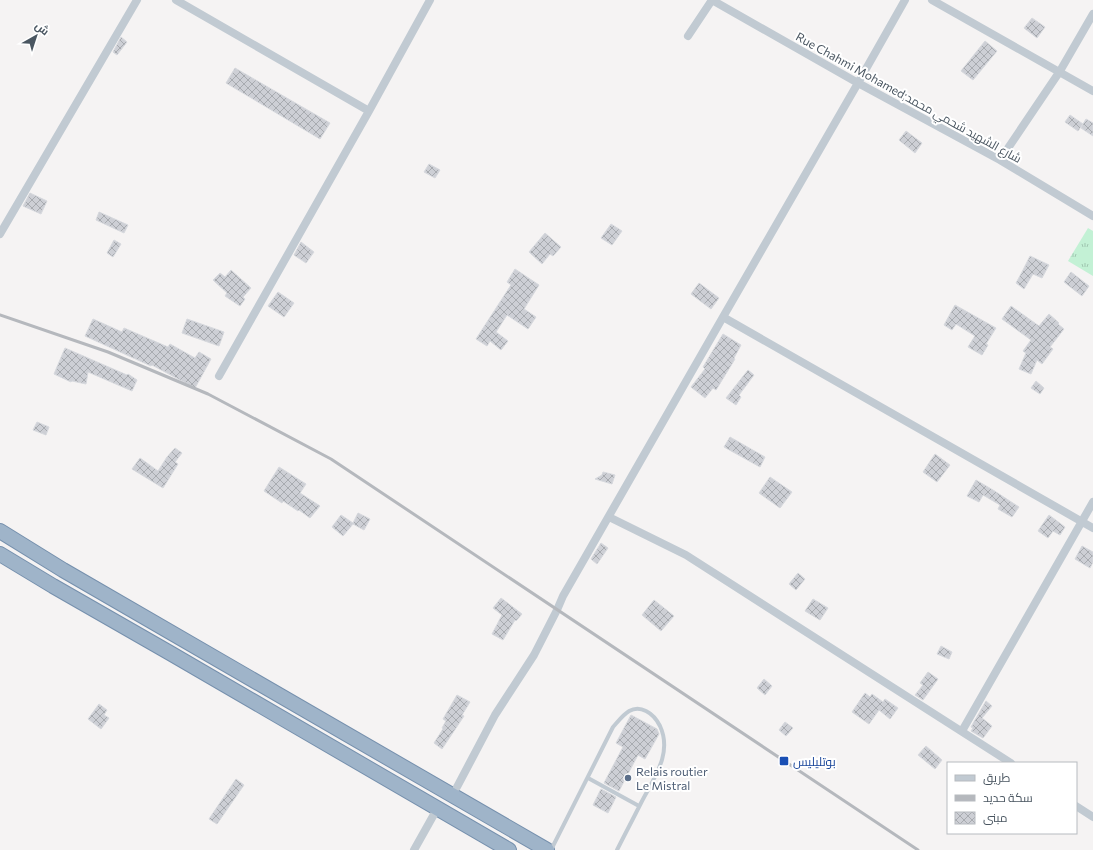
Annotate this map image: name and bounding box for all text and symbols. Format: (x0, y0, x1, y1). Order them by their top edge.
north arrow (16, 16, 56, 56)
text: ش (32, 18, 52, 38)
street label: Rue Chahmi Mohamed;شارع الشهيد شحمي محمد (792, 29, 1024, 169)
place label: بوتليليس (793, 754, 836, 769)
marker: بوتليليس (778, 755, 790, 767)
legend (947, 762, 1077, 834)
place label: Relais routier Le Mistral (636, 764, 708, 792)
text: طريق (983, 770, 1011, 785)
marker: Relais routier Le Mistral (623, 773, 633, 783)
text: سكة حديد (983, 790, 1033, 805)
text: مبنى (983, 810, 1008, 825)

